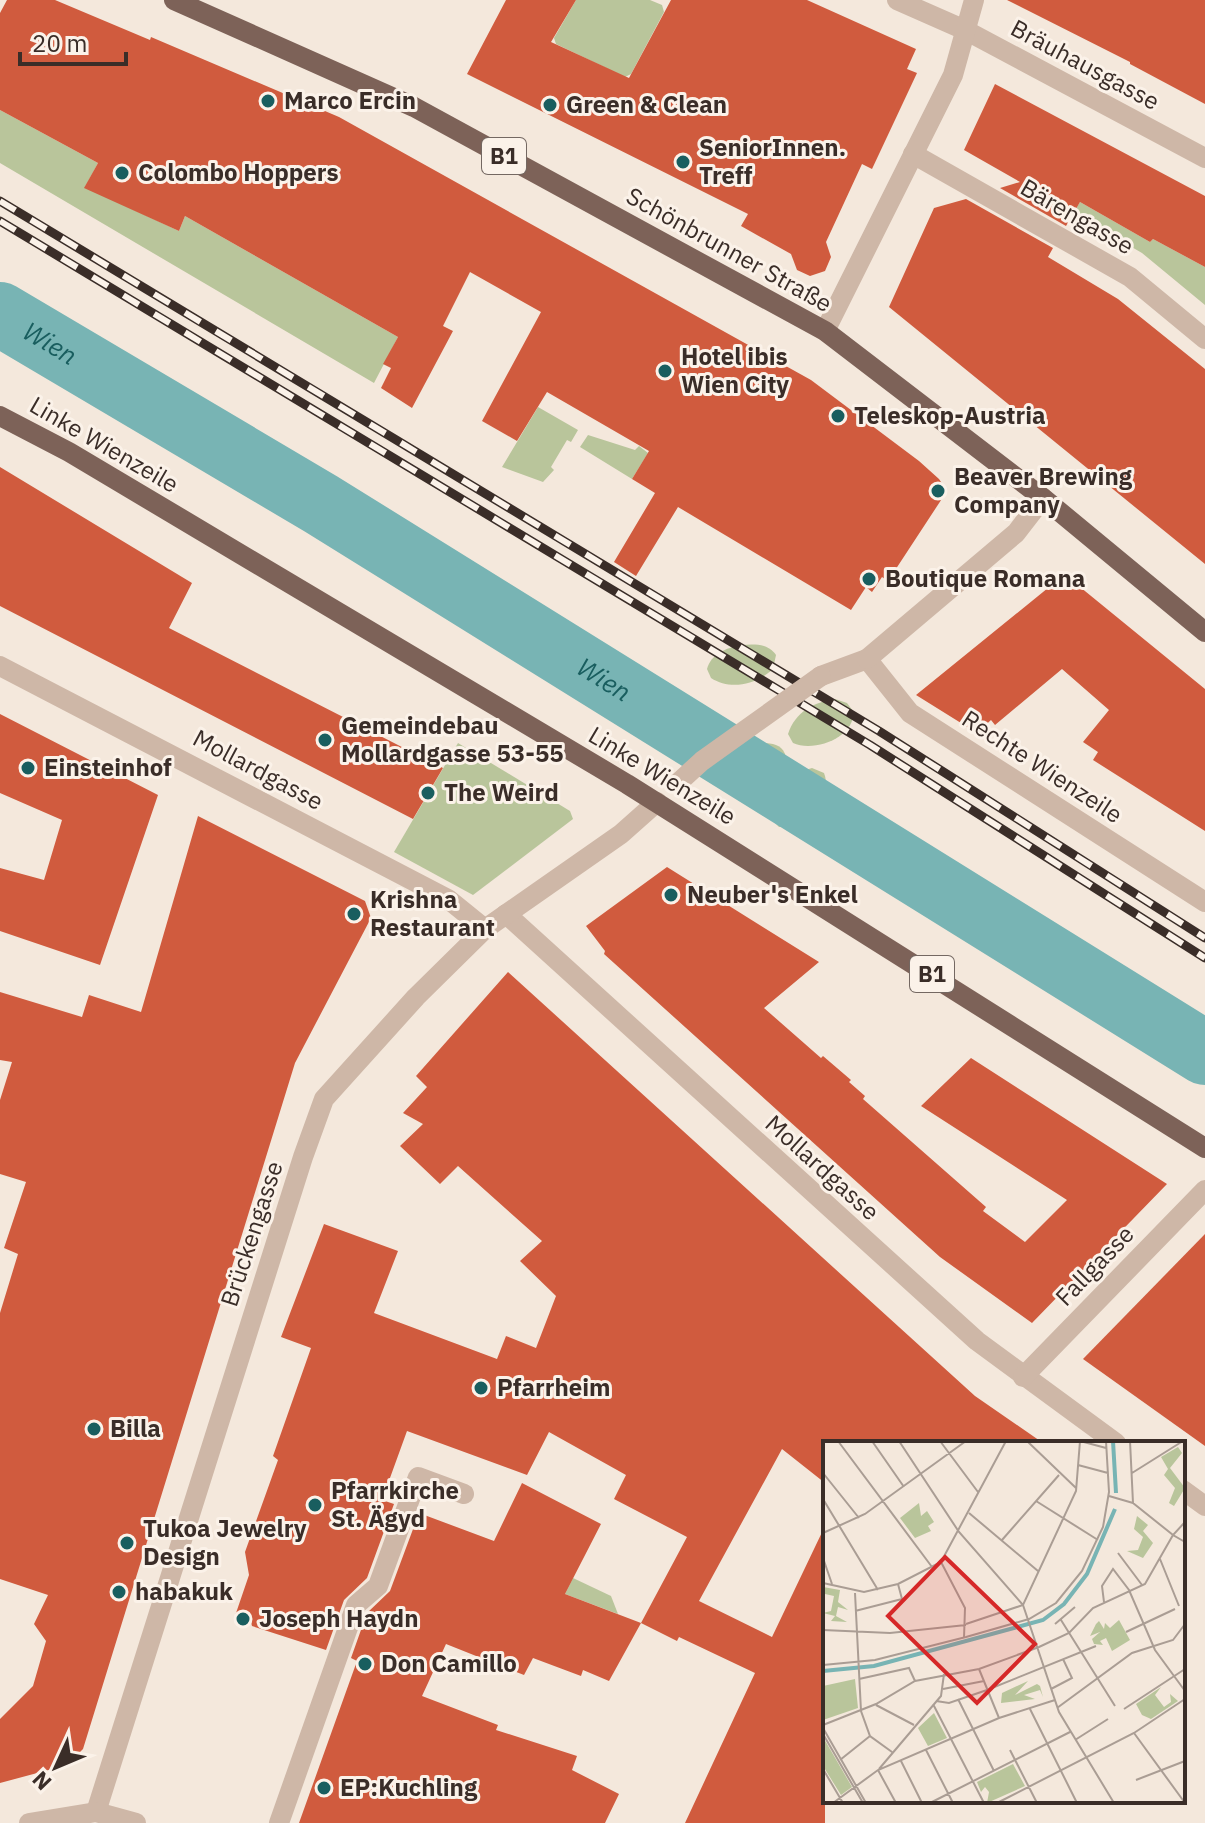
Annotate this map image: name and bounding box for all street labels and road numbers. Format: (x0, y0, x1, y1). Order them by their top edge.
street label: Bräuhausgasse (1005, 11, 1165, 117)
road number: B1 (482, 138, 526, 174)
street label: Bärengasse (1015, 171, 1140, 261)
street label: Schönbrunner Straße (621, 179, 838, 319)
street label: Linke Wienzeile (24, 389, 185, 500)
street label: Rechte Wienzeile (956, 702, 1129, 830)
street label: Linke Wienzeile (583, 718, 742, 832)
street label: Mollardgasse (188, 721, 329, 817)
road number: B1 (910, 956, 954, 992)
street label: Mollardgasse (759, 1107, 887, 1227)
street label: Brückengasse (212, 1157, 290, 1310)
street label: Fallgasse (1048, 1218, 1141, 1312)

